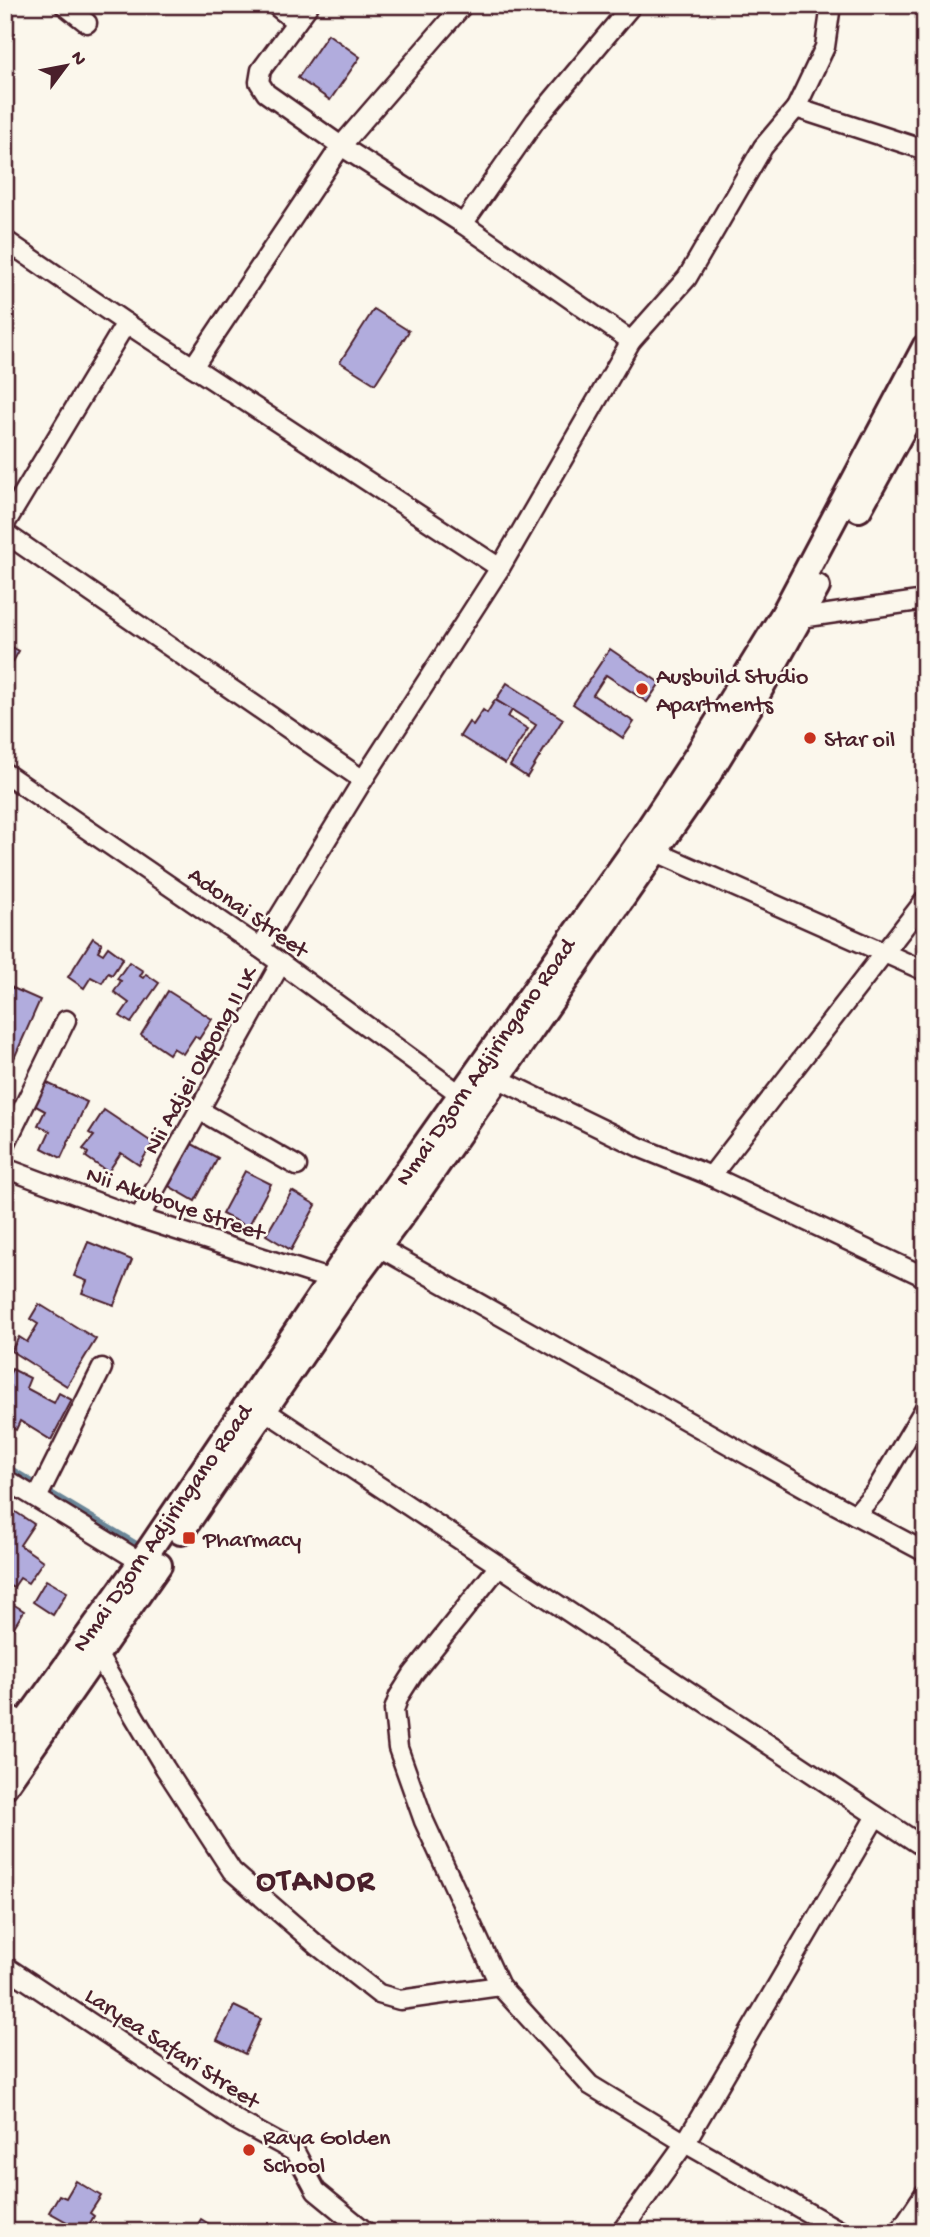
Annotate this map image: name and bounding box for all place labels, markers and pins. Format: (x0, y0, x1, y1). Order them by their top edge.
place label: Ausbuild Studio Apartments (656, 664, 808, 721)
marker: Ausbuild Studio Apartments (634, 681, 650, 697)
place label: Star oil (824, 727, 895, 756)
marker: Star oil (802, 730, 818, 746)
place label: Pharmacy (202, 1527, 301, 1556)
marker: Pharmacy (181, 1530, 197, 1546)
place label: Raya Golden School (263, 2125, 391, 2182)
marker: Raya Golden School (241, 2142, 257, 2158)

